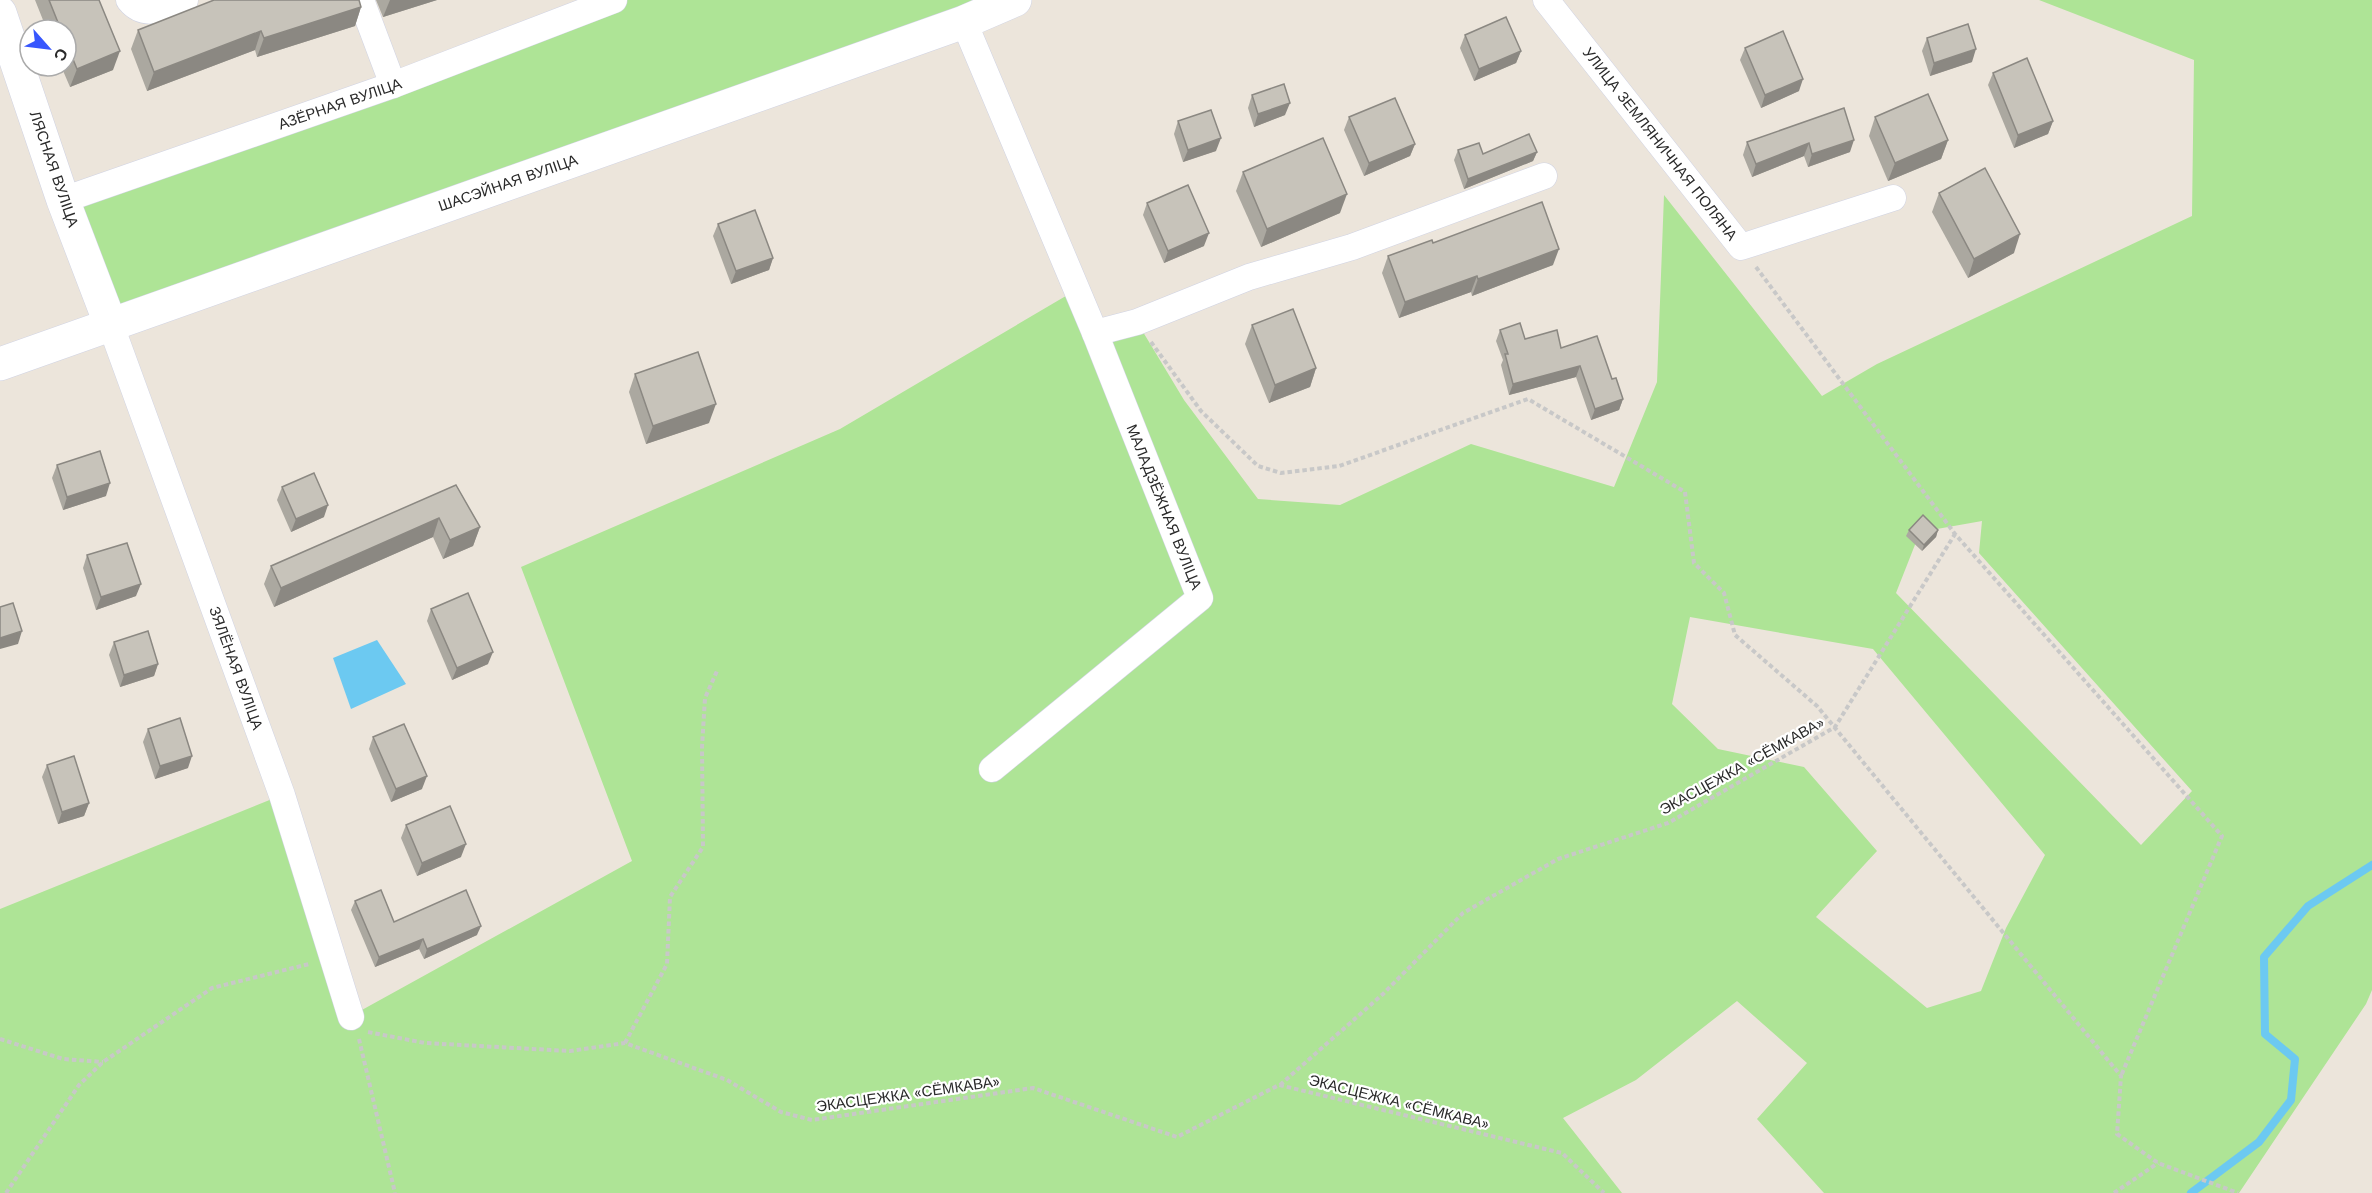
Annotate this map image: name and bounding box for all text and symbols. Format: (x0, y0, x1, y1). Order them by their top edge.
north arrow (18, 18, 78, 78)
street label: УЛИЦА ЗЕМЛЯНИЧНАЯ ПОЛЯНА (1579, 44, 1741, 244)
text: С (49, 45, 72, 65)
street label: АЗЁРНАЯ ВУЛІЦА (276, 74, 404, 134)
street label: ЛЯСНАЯ ВУЛІЦА (26, 108, 82, 230)
street label: ШАСЭЙНАЯ ВУЛІЦА (436, 151, 580, 215)
street label: МАЛАДЗЁЖНАЯ ВУЛІЦА (1123, 422, 1205, 592)
street label: ЗЯЛЁНАЯ ВУЛІЦА (205, 604, 267, 732)
street label: ЭКАСЦЕЖКА «СЁМКАВА» (1657, 713, 1827, 819)
street label: ЭКАСЦЕЖКА «СЁМКАВА» (1307, 1071, 1491, 1133)
street label: ЭКАСЦЕЖКА «СЁМКАВА» (815, 1072, 1001, 1116)

